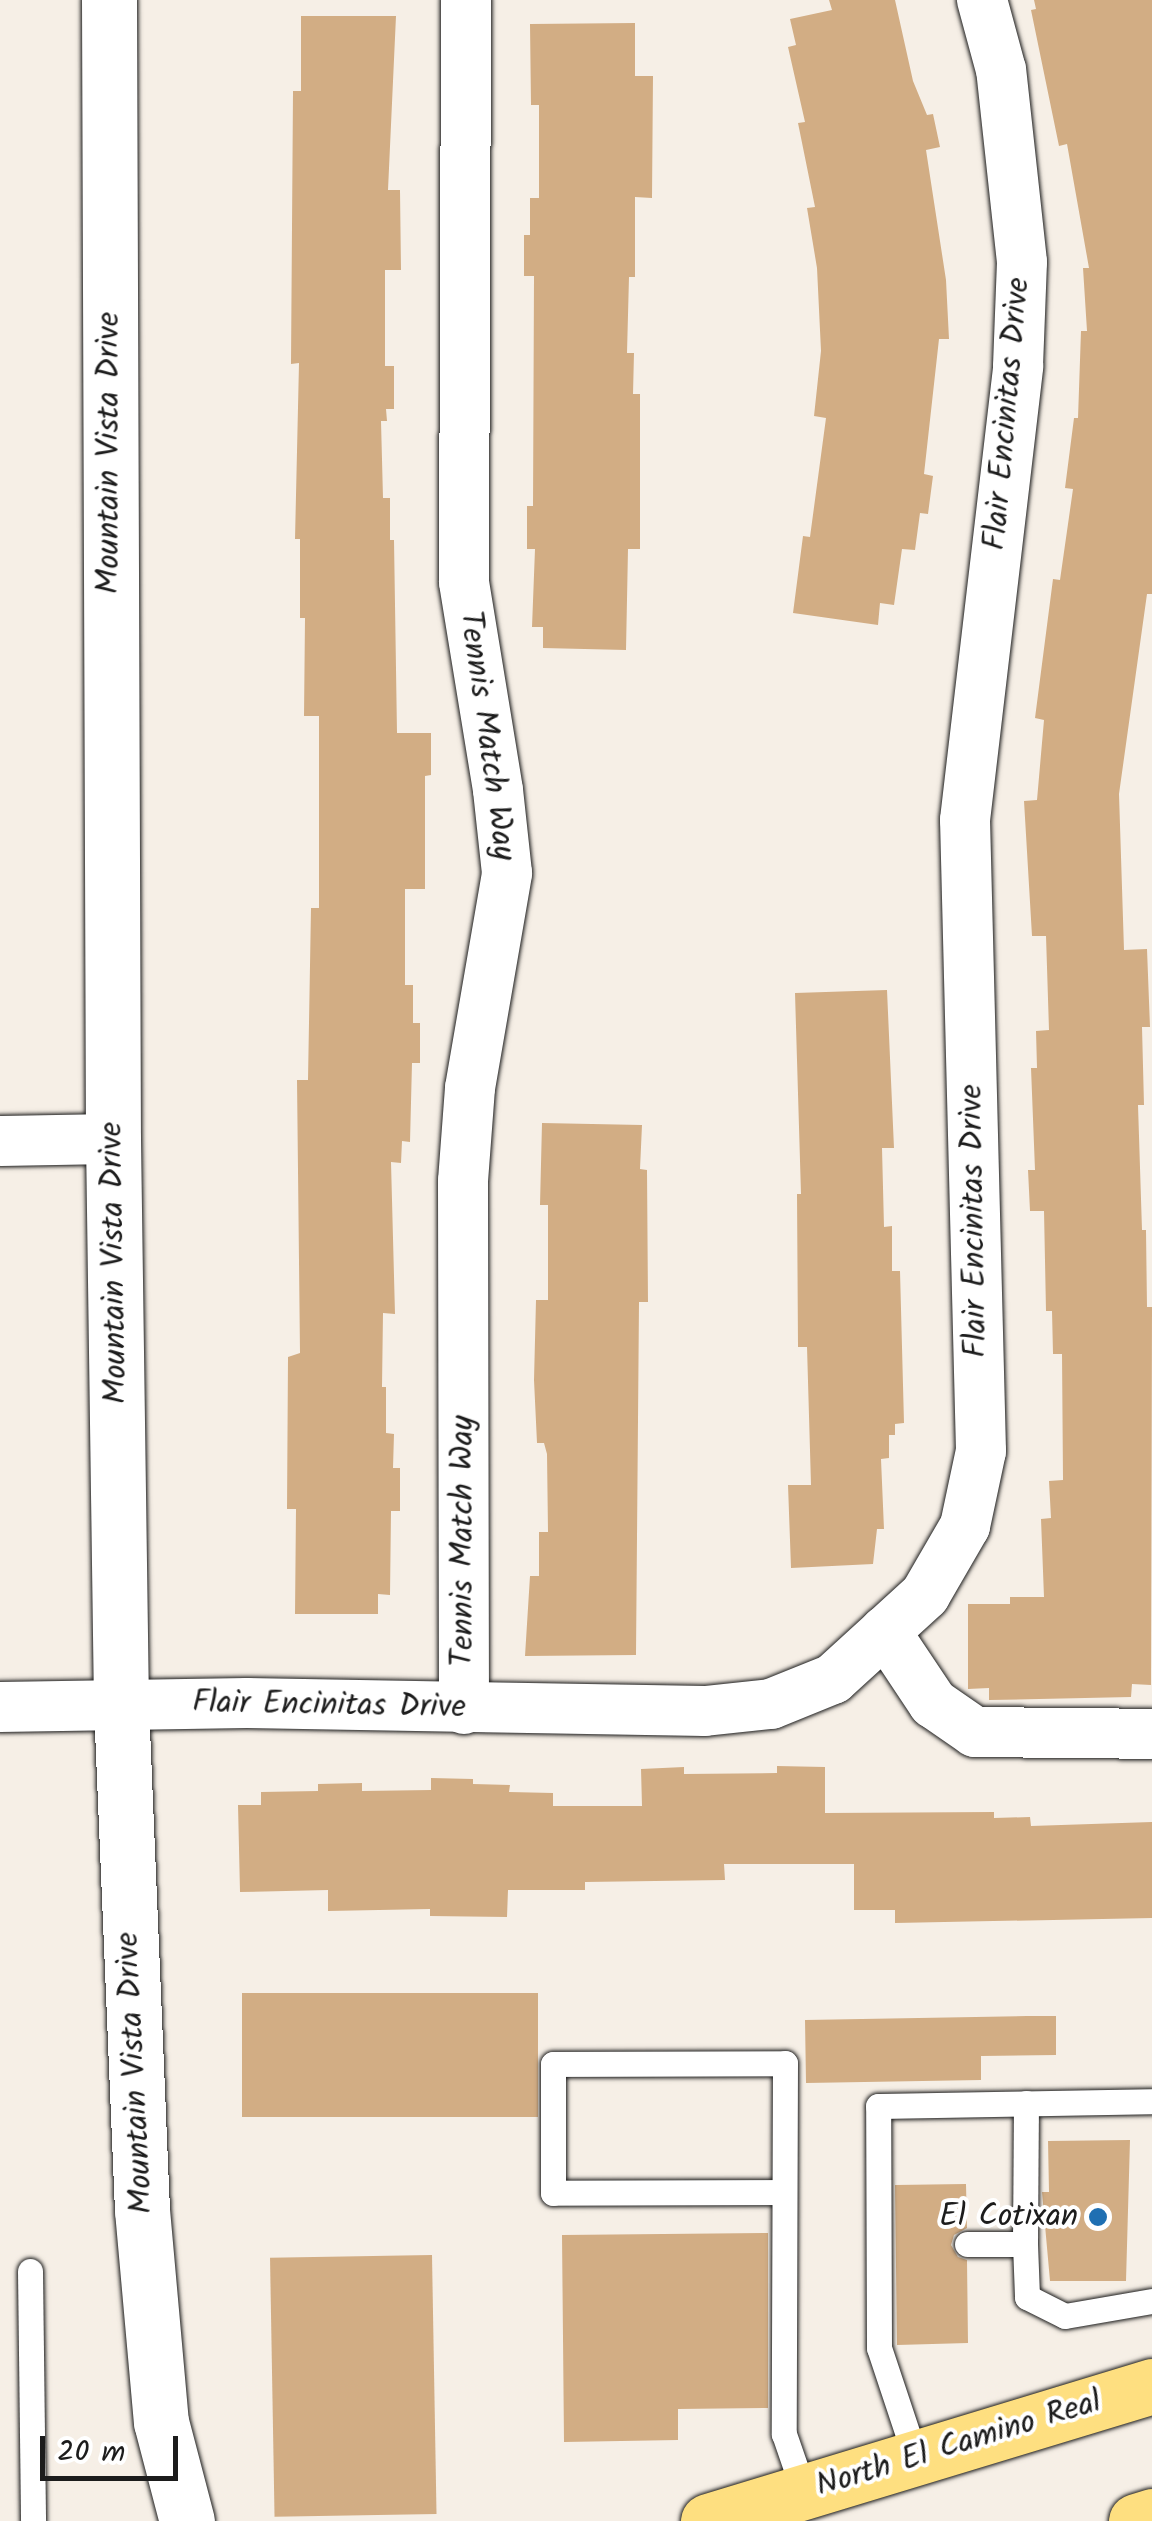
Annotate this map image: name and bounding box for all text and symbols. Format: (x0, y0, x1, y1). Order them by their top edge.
street label: Flair Encinitas Drive (977, 276, 1039, 552)
street label: Mountain Vista Drive (91, 312, 129, 594)
street label: Tennis Match Way (449, 609, 523, 863)
street label: Flair Encinitas Drive (953, 1084, 997, 1358)
street label: Mountain Vista Drive (93, 1122, 137, 1404)
street label: Tennis Match Way (445, 1415, 483, 1667)
street label: Flair Encinitas Drive (192, 1684, 466, 1728)
street label: Mountain Vista Drive (109, 1931, 163, 2215)
place label: El Cotixan (939, 2198, 1078, 2236)
marker: El Cotixan (1087, 2206, 1109, 2228)
street label: North El Camino Real (812, 2383, 1106, 2507)
scale bar (45, 2416, 182, 2478)
text: 20 m (57, 2429, 125, 2477)

